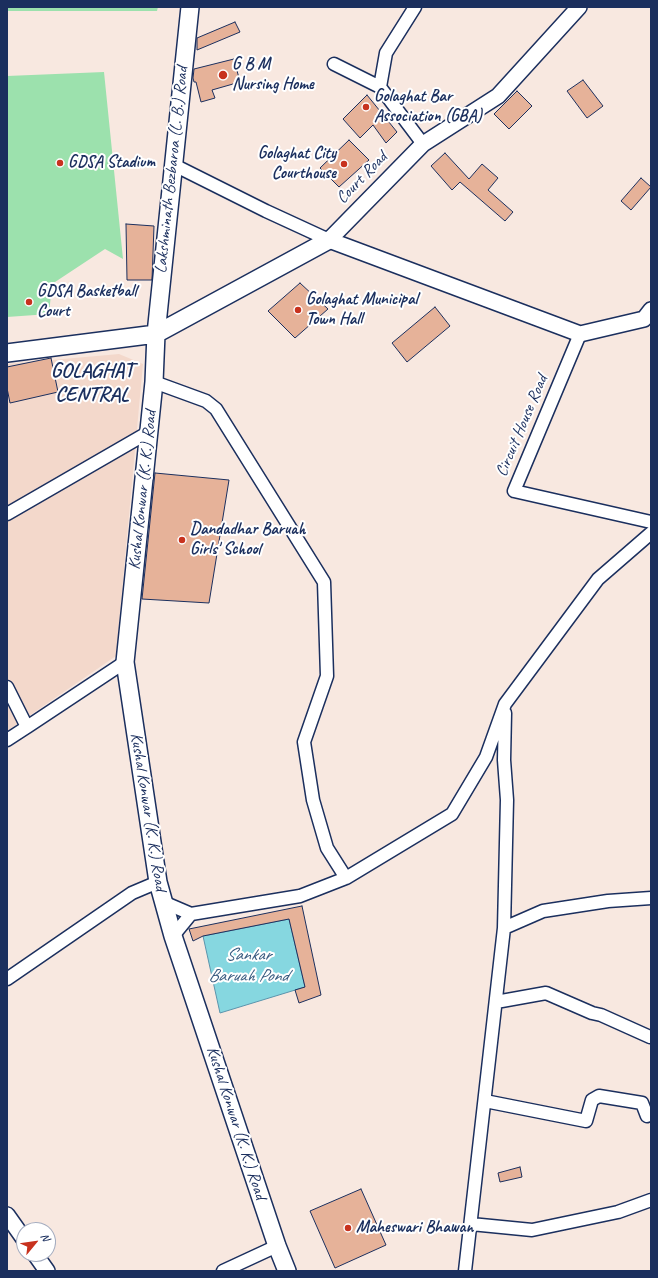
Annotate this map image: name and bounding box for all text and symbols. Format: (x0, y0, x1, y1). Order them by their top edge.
place label: G B M Nursing Home (232, 55, 314, 95)
street label: Lakshminath Bezbaroa (L. B.) Road (151, 66, 193, 274)
marker: G B M Nursing Home (217, 69, 229, 81)
place label: Golaghat Bar Association (GBA) (374, 87, 482, 127)
marker: Golaghat Bar Association (GBA) (361, 102, 371, 112)
place label: Golaghat City Courthouse (258, 144, 336, 184)
street label: Court Road (332, 148, 392, 208)
place label: GDSA Stadium (68, 153, 155, 173)
marker: GDSA Stadium (55, 158, 65, 168)
marker: Golaghat City Courthouse (339, 159, 349, 169)
place label: GDSA Basketball Court (37, 282, 137, 322)
place label: Golaghat Municipal Town Hall (306, 290, 418, 330)
marker: GDSA Basketball Court (24, 297, 34, 307)
marker: Golaghat Municipal Town Hall (293, 305, 303, 315)
district label: GOLAGHAT CENTRAL (51, 358, 133, 408)
street label: Circuit House Road (491, 372, 553, 480)
street label: Kushal Konwar (K. K.) Road (125, 410, 161, 570)
place label: Dandadhar Baruah Girls' School (190, 520, 305, 560)
marker: Dandadhar Baruah Girls' School (177, 535, 187, 545)
street label: Kushal Konwar (K. K.) Road (125, 732, 171, 892)
water label: Sankar Baruah Pond (208, 944, 288, 986)
street label: Kushal Konwar (K. K.) Road (202, 1044, 270, 1202)
place label: Maheswari Bhawan (356, 1218, 473, 1238)
north arrow (16, 1222, 56, 1262)
marker: Maheswari Bhawan (343, 1223, 353, 1233)
text: N (38, 1230, 53, 1243)

